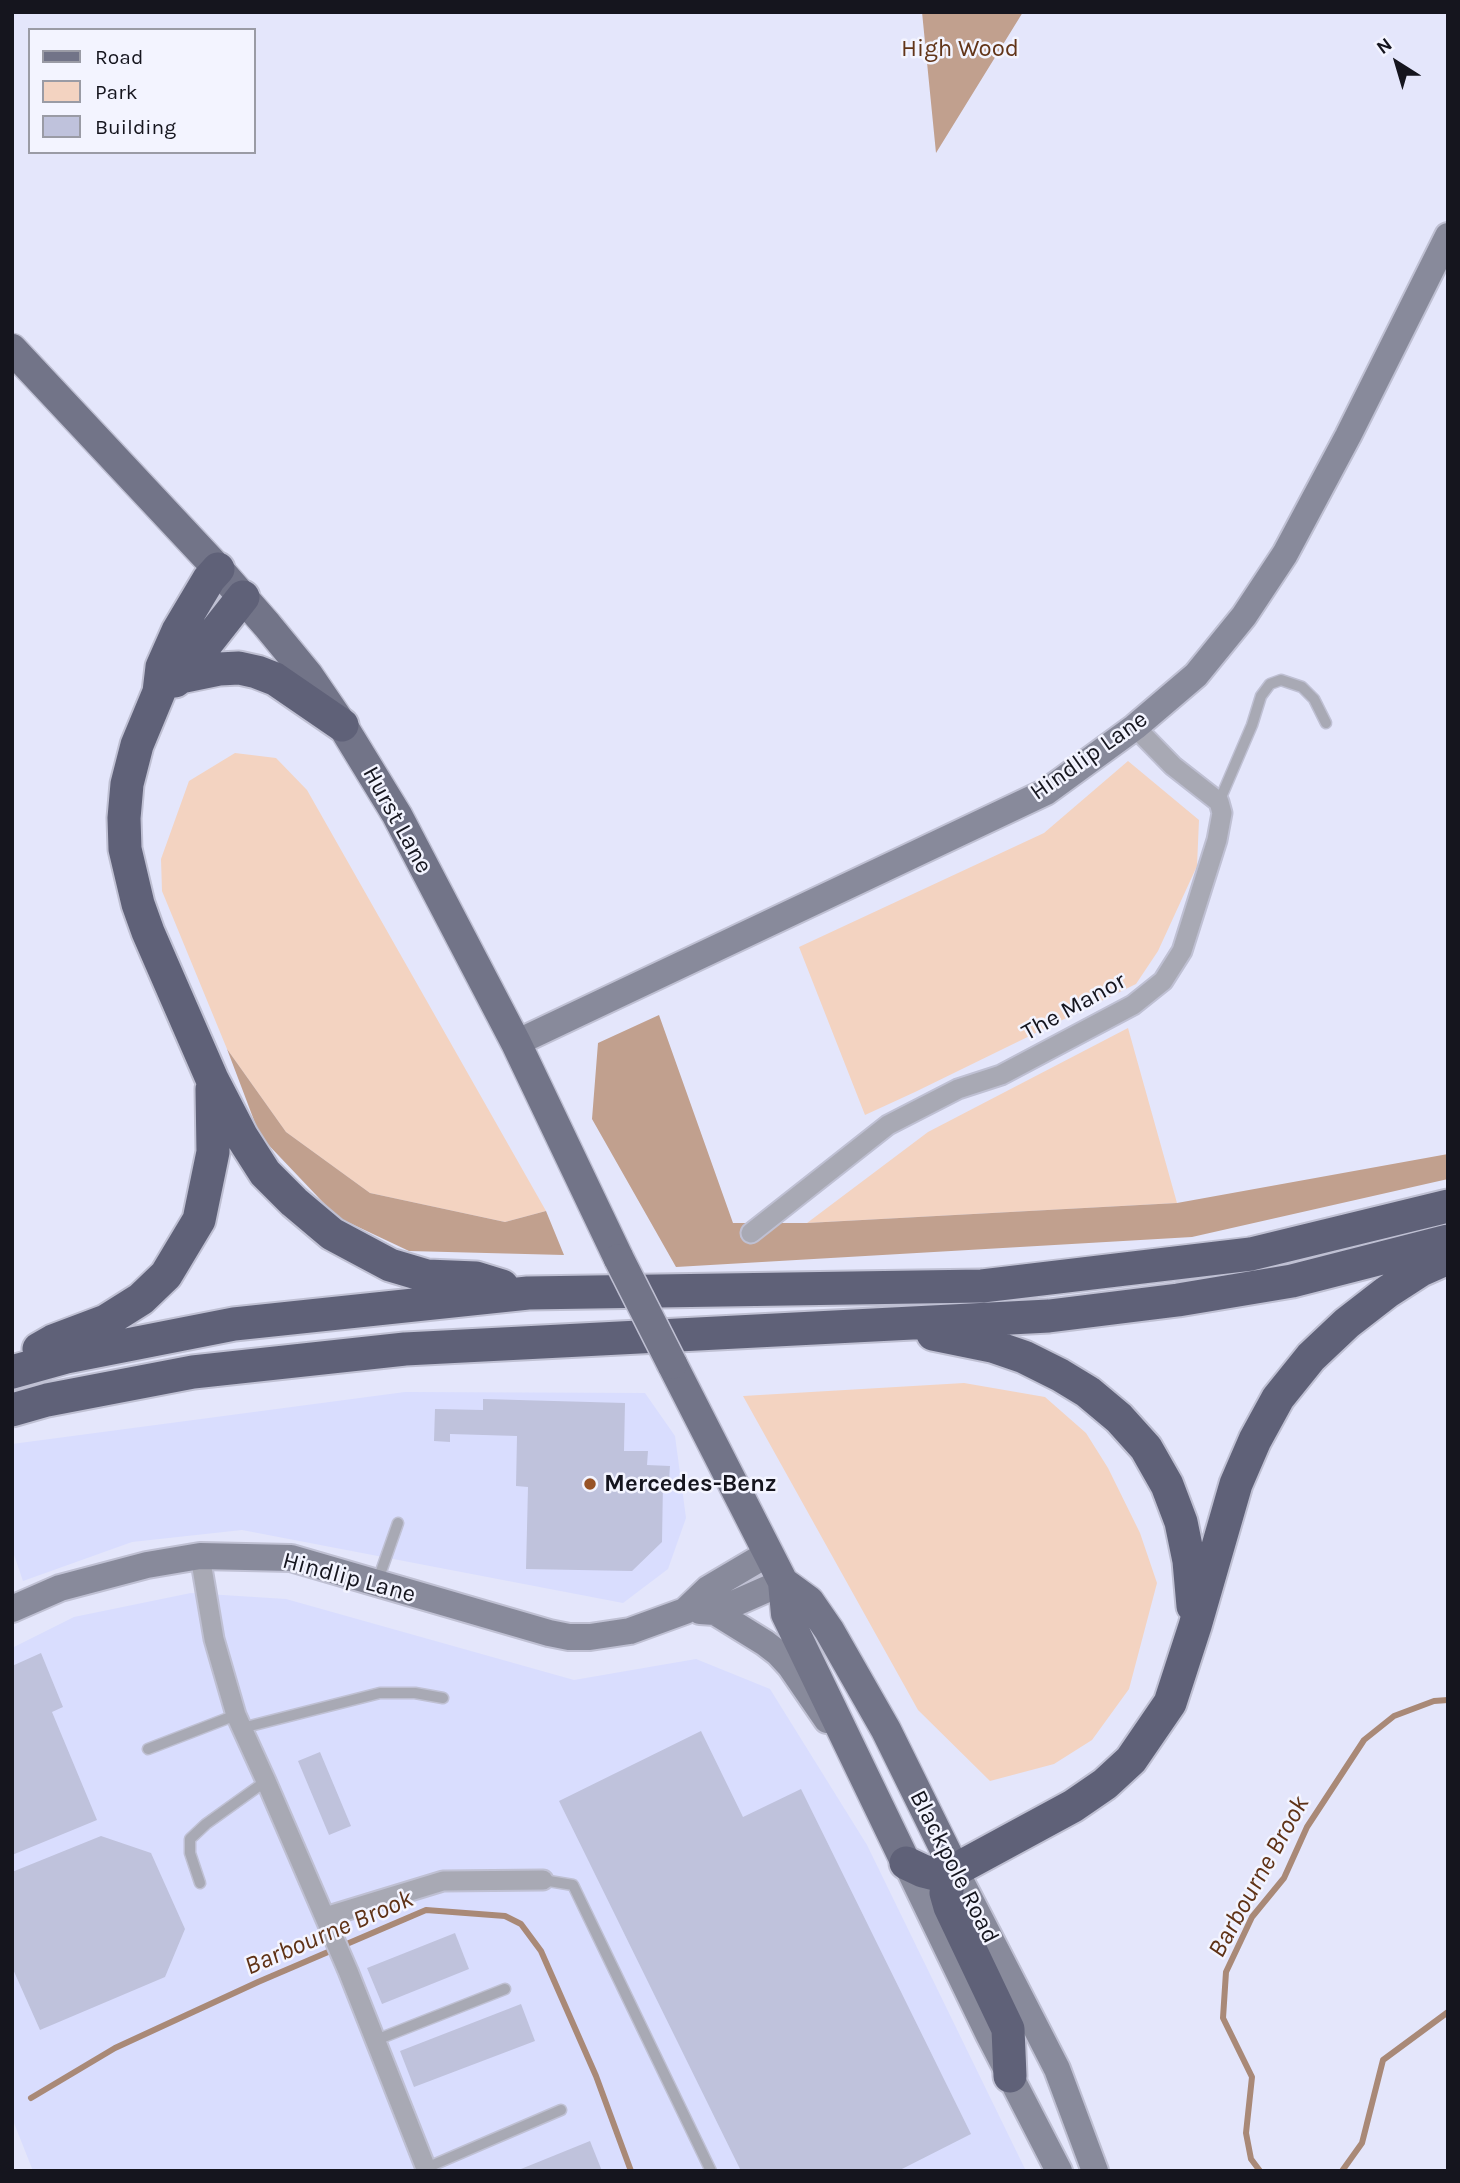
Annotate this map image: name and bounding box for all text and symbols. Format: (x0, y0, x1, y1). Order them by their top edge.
legend (28, 28, 256, 154)
north arrow (1362, 28, 1432, 98)
text: N (1372, 33, 1396, 59)
park label: High Wood (901, 35, 1019, 63)
text: Road (95, 45, 143, 69)
text: Park (95, 80, 138, 104)
text: Building (95, 115, 176, 139)
street label: Hindlip Lane (1025, 705, 1153, 807)
street label: Hurst Lane (356, 761, 438, 879)
street label: The Manor (1017, 967, 1131, 1047)
place label: Mercedes-Benz (604, 1470, 777, 1498)
marker: Mercedes-Benz (582, 1476, 598, 1492)
street label: Hindlip Lane (279, 1546, 419, 1610)
street label: Blackpole Road (903, 1786, 1005, 1948)
water label: Barbourne Brook (1202, 1791, 1316, 1963)
water label: Barbourne Brook (240, 1883, 418, 1983)

